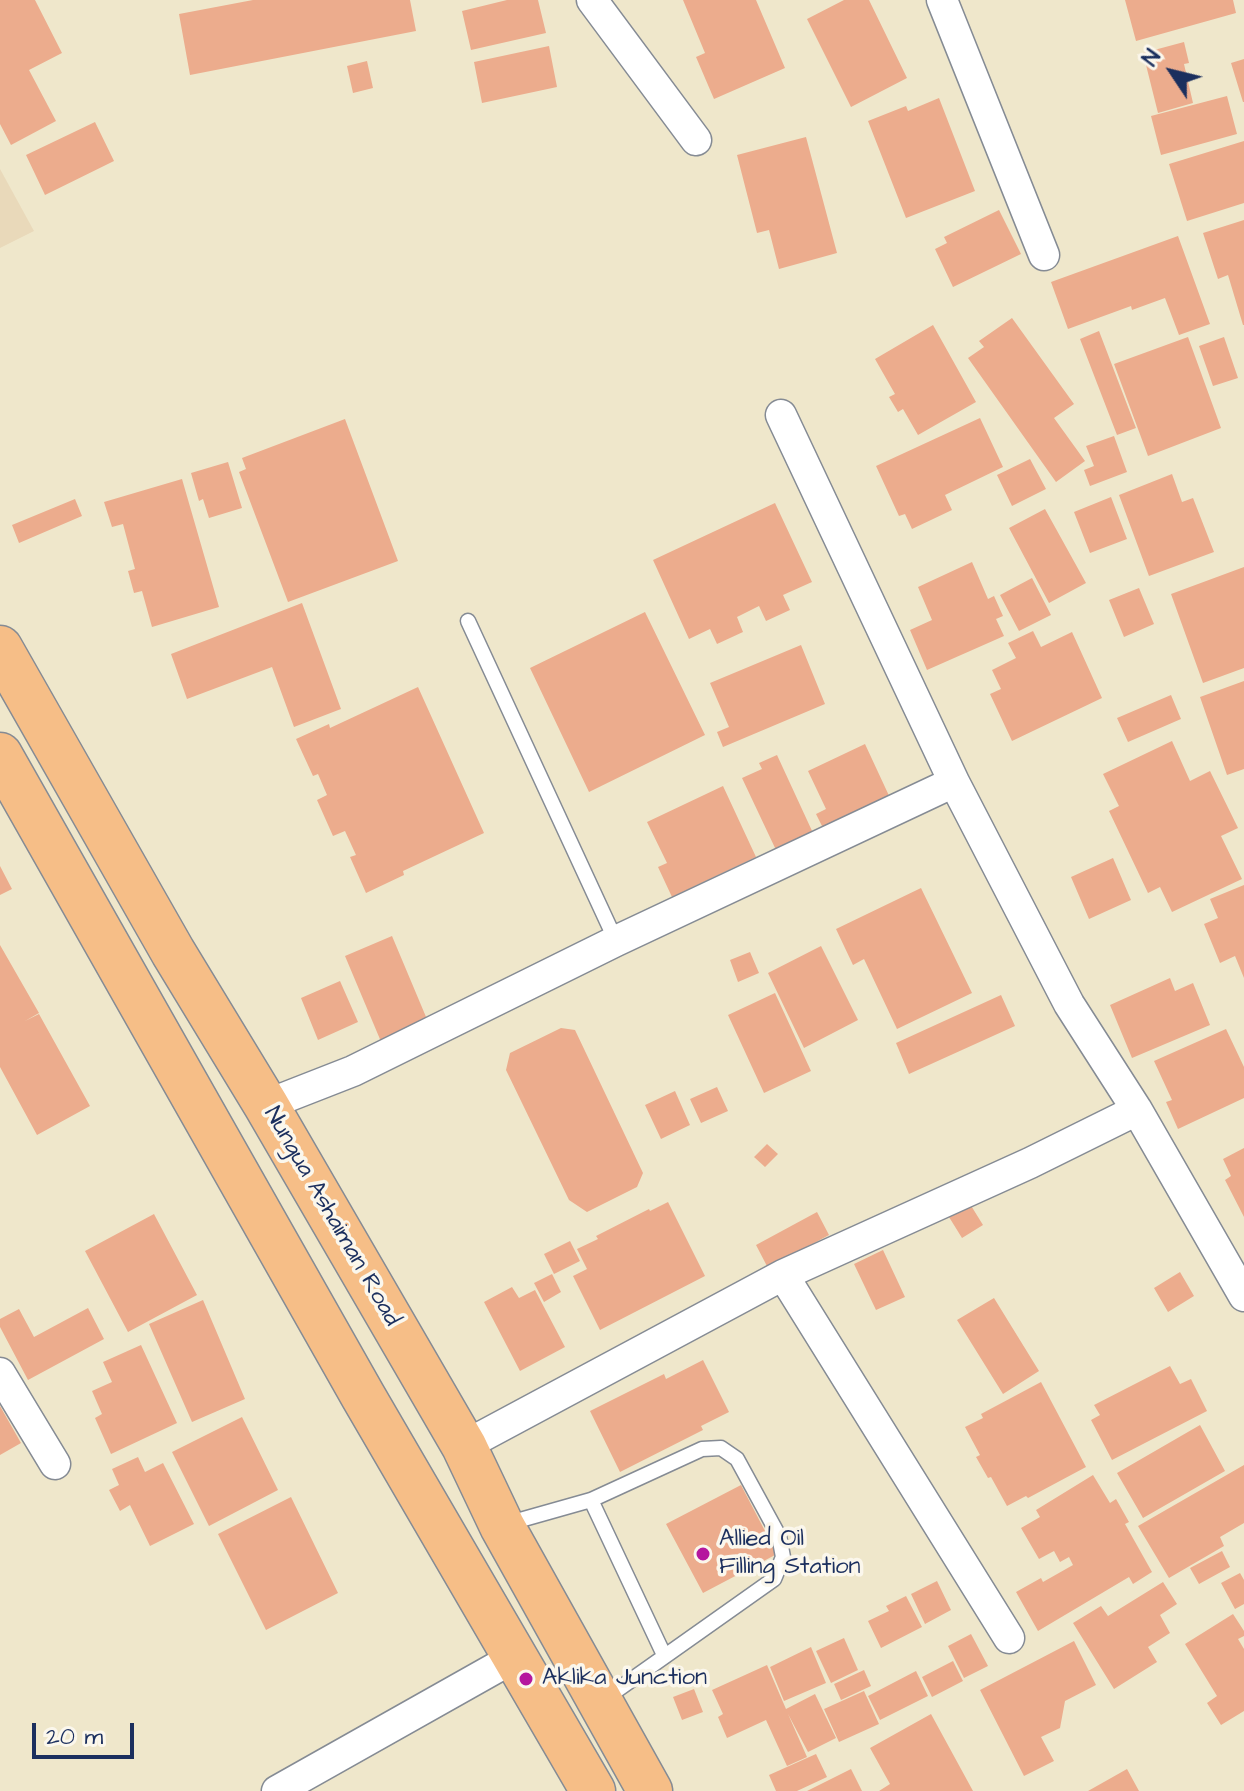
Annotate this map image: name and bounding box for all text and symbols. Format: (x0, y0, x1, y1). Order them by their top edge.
north arrow (1132, 32, 1212, 112)
text: N (1135, 43, 1169, 72)
street label: Nungua Ashaiman Road (256, 1102, 406, 1332)
place label: Allied Oil Filling Station (719, 1526, 861, 1582)
marker: Allied Oil Filling Station (694, 1545, 712, 1563)
place label: Aklika Junction (542, 1665, 707, 1693)
marker: Aklika Junction (517, 1670, 535, 1688)
scale bar (36, 1707, 138, 1757)
text: 20 m (46, 1720, 103, 1754)

